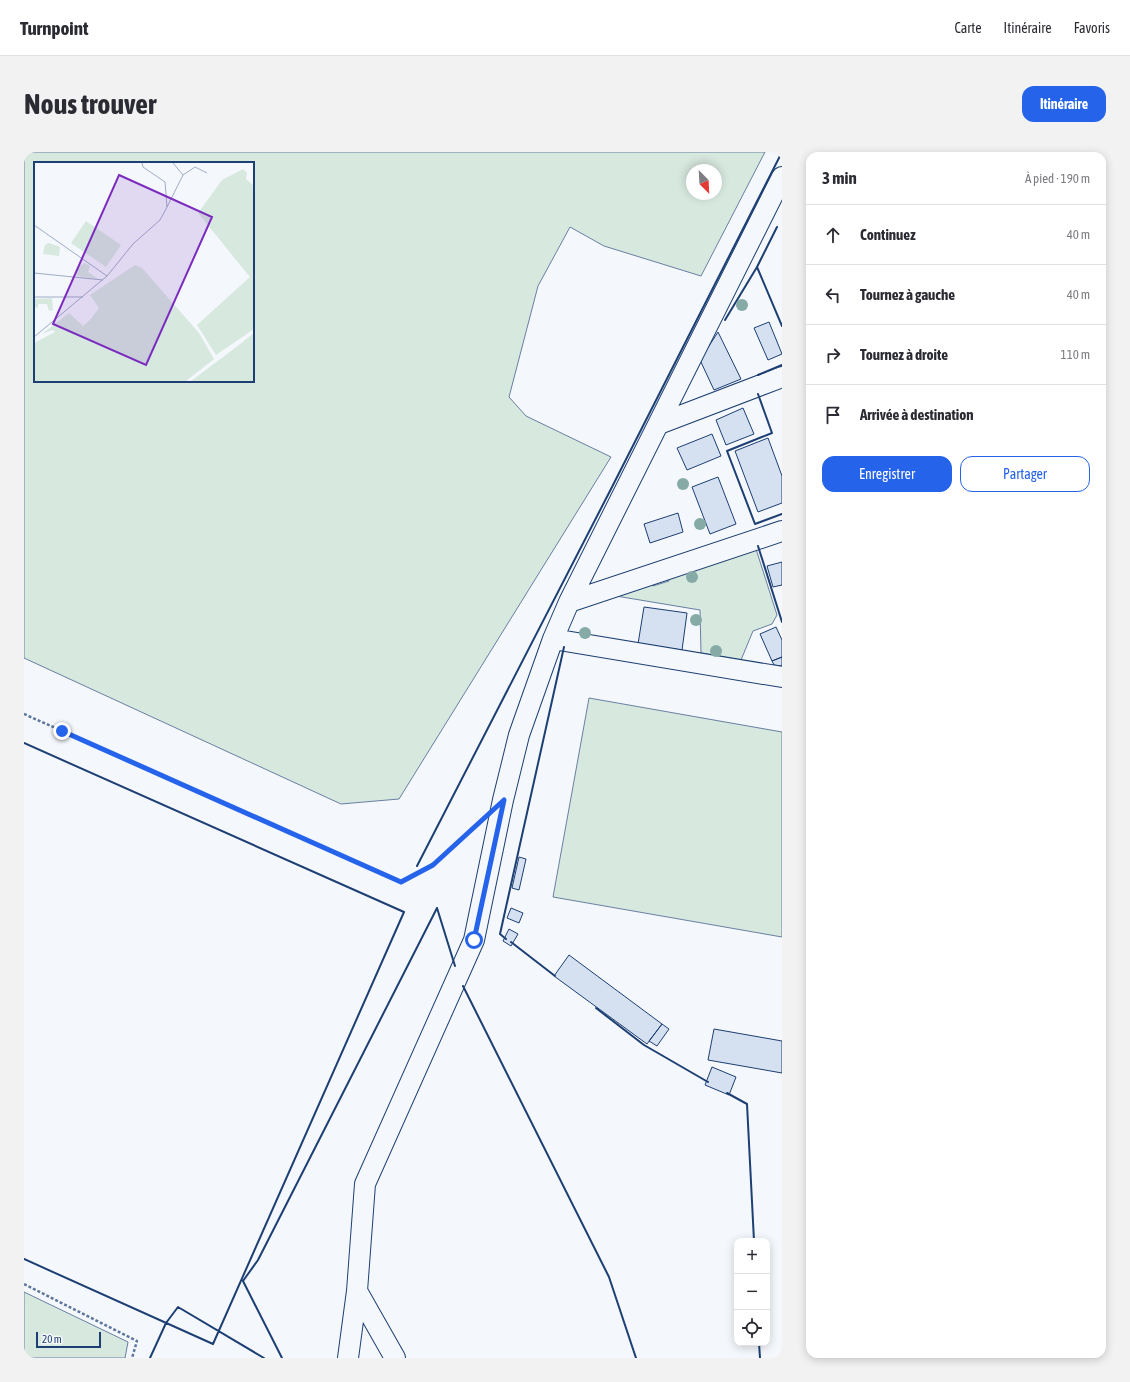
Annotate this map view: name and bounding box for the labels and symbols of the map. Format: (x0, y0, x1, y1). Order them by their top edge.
inset map (34, 162, 254, 382)
north arrow (686, 164, 722, 200)
route end (53, 722, 71, 740)
route start (465, 931, 483, 949)
scale bar (36, 1330, 101, 1349)

